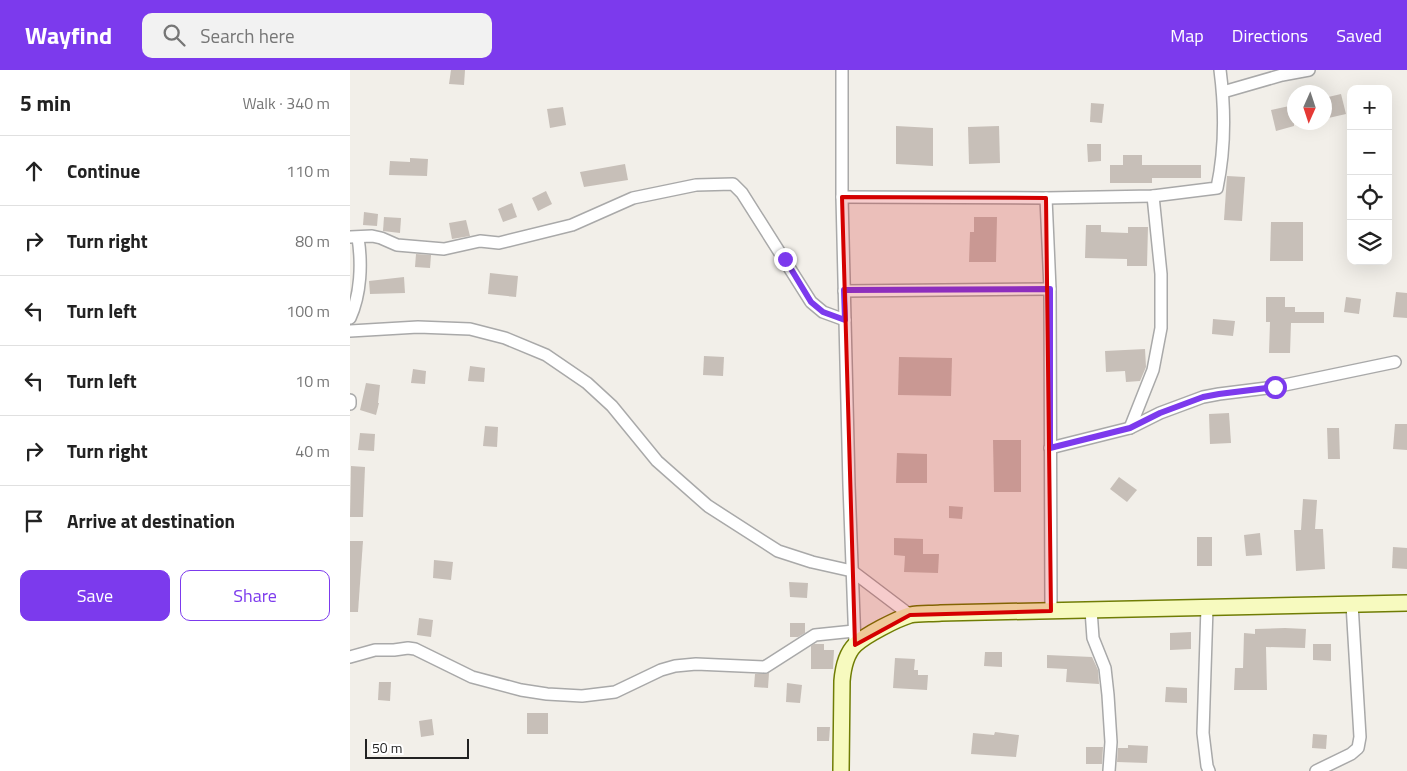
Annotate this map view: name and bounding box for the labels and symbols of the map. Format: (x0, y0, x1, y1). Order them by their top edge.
north arrow (1287, 85, 1332, 130)
route end (774, 248, 797, 271)
route start (1264, 376, 1287, 399)
scale bar (365, 736, 469, 759)

